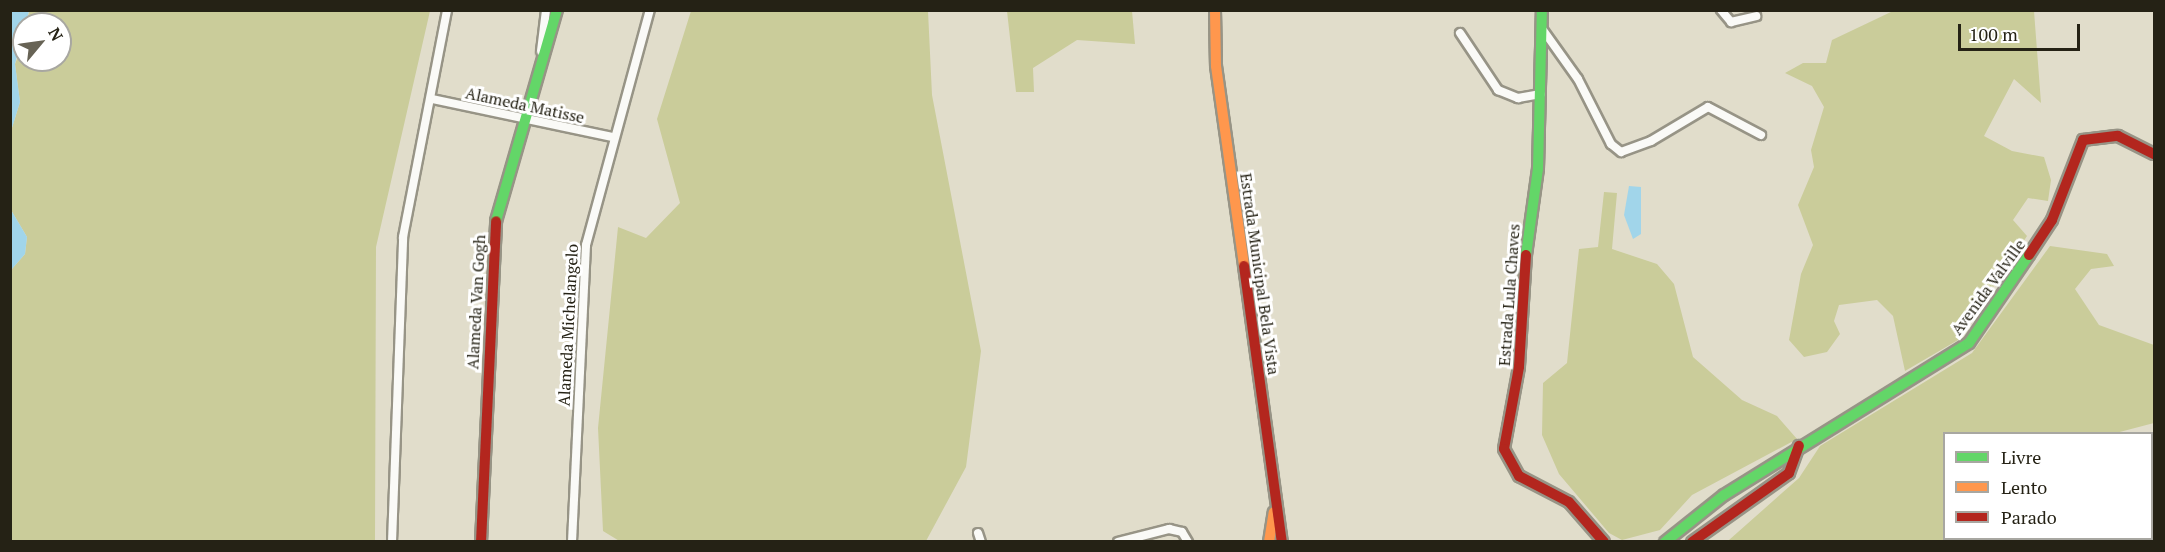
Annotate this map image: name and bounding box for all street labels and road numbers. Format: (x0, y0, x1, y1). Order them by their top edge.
street label: Alameda Matisse (464, 83, 586, 127)
street label: Estrada Municipal Bela Vista (1236, 172, 1284, 376)
street label: Estrada Lula Chaves (1494, 223, 1524, 367)
street label: Alameda Van Gogh (463, 234, 489, 370)
street label: Avenida Valville (1947, 235, 2029, 339)
street label: Alameda Michelangelo (554, 243, 582, 407)

